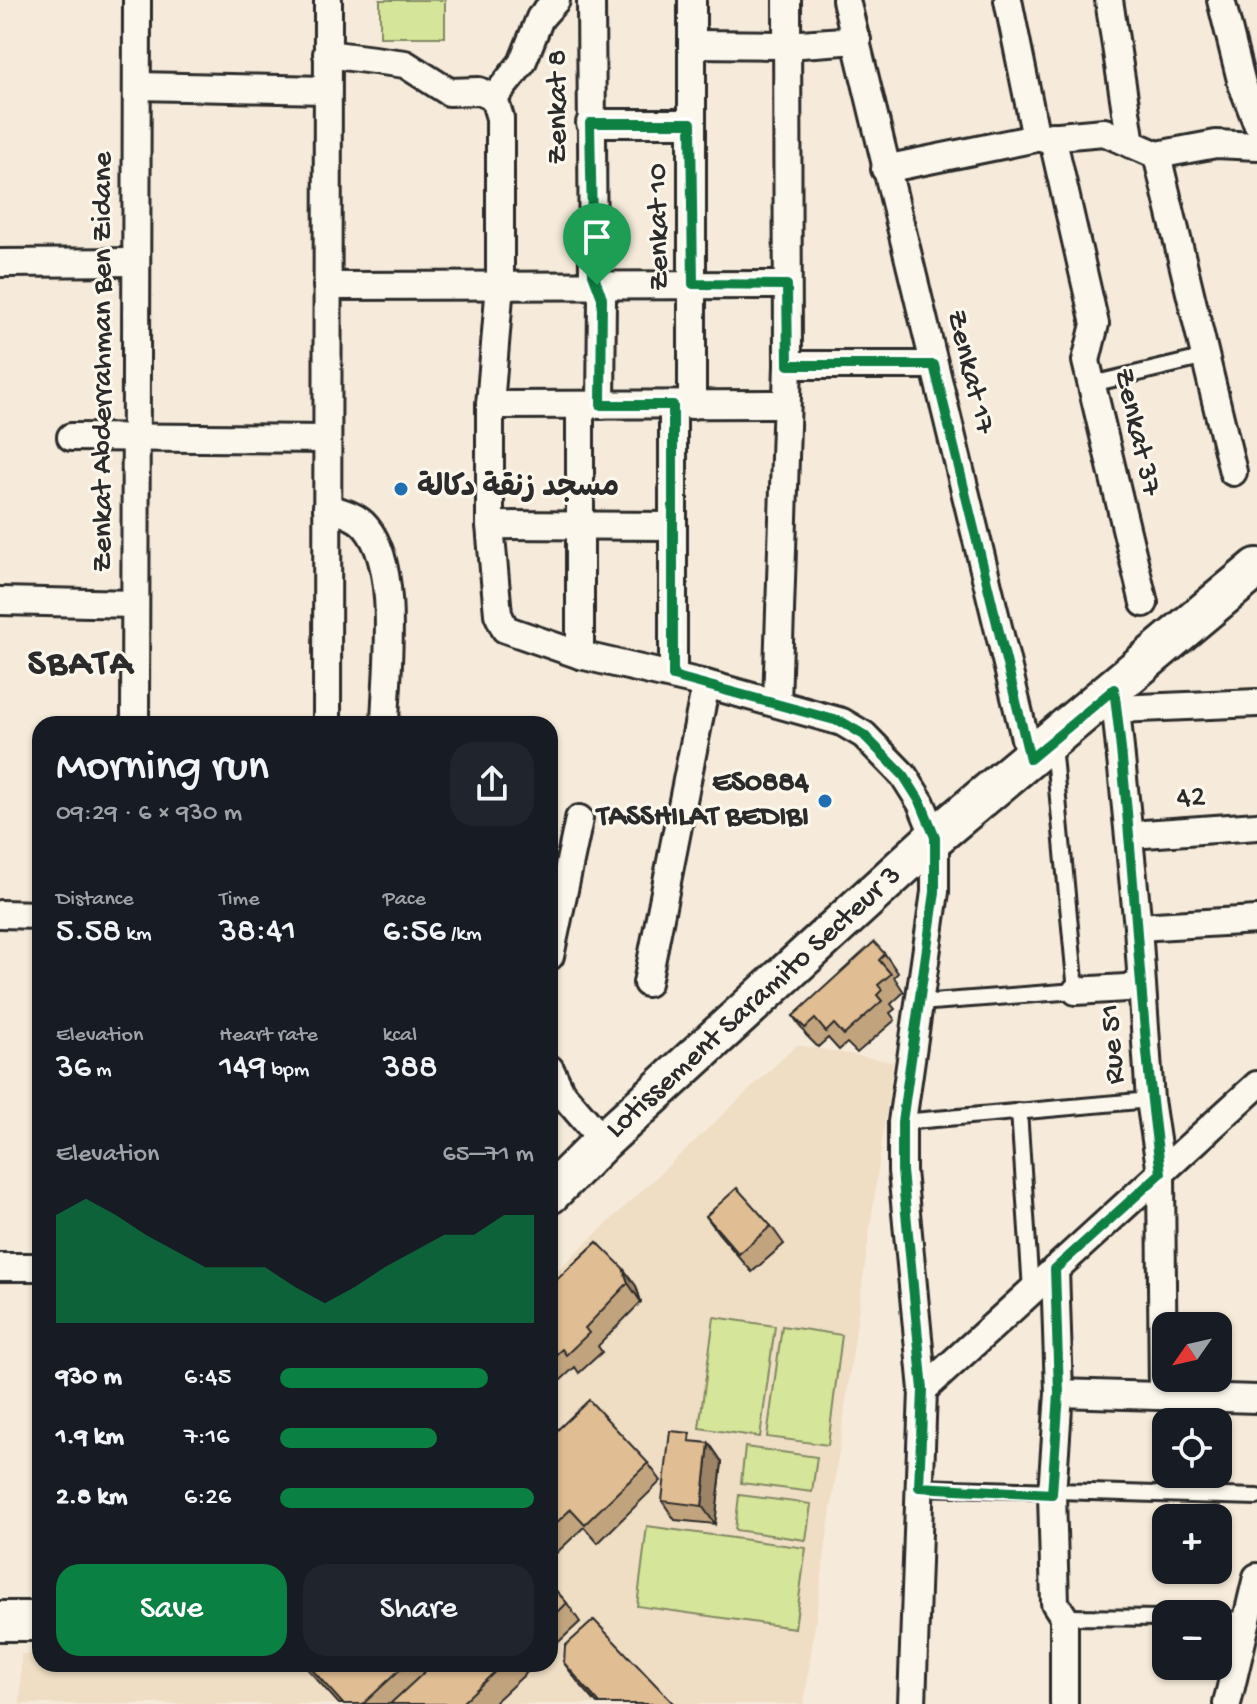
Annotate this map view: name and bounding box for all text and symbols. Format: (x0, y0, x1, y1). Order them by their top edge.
street label: Zenkat 8 (542, 50, 577, 164)
street label: Zenkat Abderrahman Ben Zidane (87, 151, 122, 572)
street label: Zenkat 10 (641, 163, 679, 291)
pin (563, 203, 631, 285)
icon: arrive (575, 215, 619, 259)
street label: Zenkat 17 (937, 307, 1002, 439)
street label: Zenkat 37 (1104, 365, 1168, 500)
place label: مسجد زنقة دكالة (417, 470, 619, 507)
marker: مسجد زنقة دكالة (392, 480, 410, 498)
district label: SBATA (28, 643, 135, 687)
button: share (450, 742, 534, 826)
text: Morning run (56, 743, 269, 795)
place label: ES0884 TASSHILAT BEDIBI (595, 767, 810, 836)
street label: 42 (1175, 781, 1207, 817)
marker: ES0884 TASSHILAT BEDIBI (816, 792, 834, 810)
text: 09:29 · 6 × 930 m (56, 799, 242, 830)
street label: Lotissement Saramito Secteur 3 (599, 858, 909, 1147)
text: Distance (56, 887, 134, 913)
text: Time (219, 887, 260, 913)
text: Pace (383, 887, 426, 913)
text: 5.58 (56, 913, 121, 953)
text: 38:41 (219, 913, 296, 953)
text: 6:56 (383, 913, 446, 953)
text: km (121, 922, 152, 948)
text: /km (446, 922, 482, 948)
street label: Rue 51 (1094, 1003, 1134, 1085)
text: Elevation (56, 1023, 143, 1049)
text: Heart rate (219, 1023, 318, 1049)
text: kcal (383, 1023, 417, 1049)
text: 36 (56, 1049, 91, 1089)
text: 149 (219, 1049, 266, 1089)
text: 388 (383, 1049, 438, 1089)
text: m (91, 1058, 112, 1084)
text: bpm (266, 1058, 309, 1084)
text: Elevation (56, 1140, 159, 1171)
text: 65–71 m (443, 1140, 534, 1171)
north arrow (1152, 1312, 1232, 1392)
map controls (1152, 1312, 1232, 1680)
text: 930 m (56, 1363, 122, 1394)
text: 6:45 (184, 1363, 231, 1394)
button: locate (1152, 1408, 1232, 1488)
text: 1.9 km (56, 1423, 124, 1454)
text: 7:16 (184, 1423, 229, 1454)
text: 2.8 km (56, 1483, 127, 1514)
text: 6:26 (184, 1483, 231, 1514)
button: + (1152, 1504, 1232, 1584)
button: Save (56, 1564, 287, 1656)
button: Share (303, 1564, 534, 1656)
button: − (1152, 1600, 1232, 1680)

